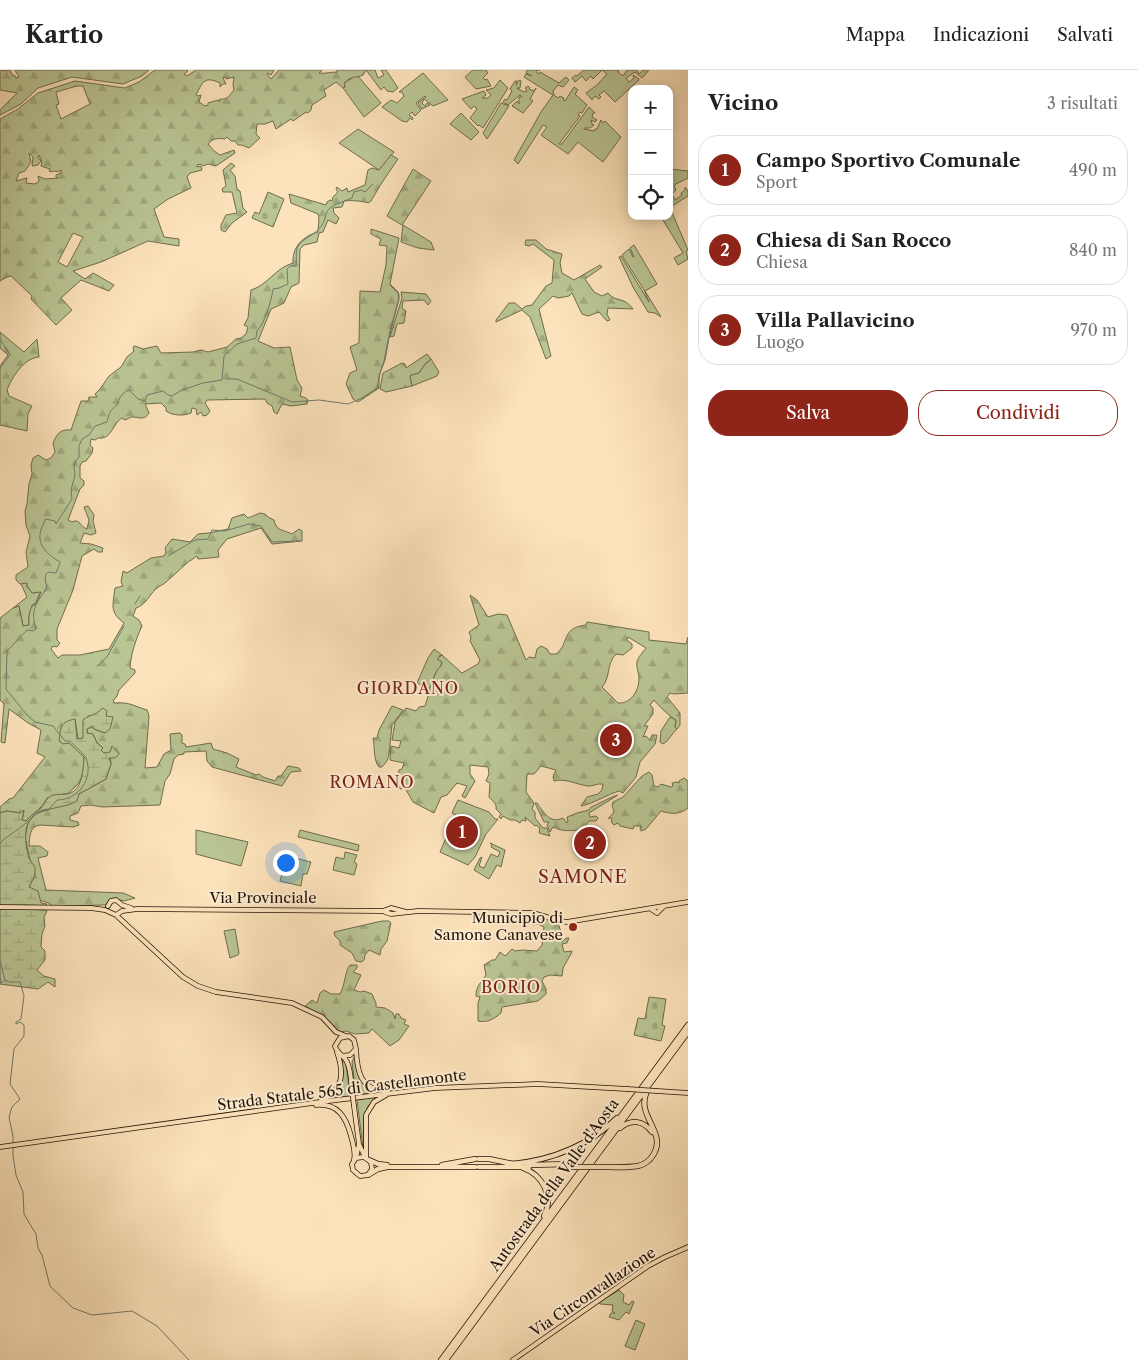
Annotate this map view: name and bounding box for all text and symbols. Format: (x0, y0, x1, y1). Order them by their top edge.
text: Kartio (25, 20, 103, 49)
text: Mappa (846, 24, 905, 46)
text: Indicazioni (933, 24, 1029, 46)
text: Salvati (1057, 24, 1113, 46)
map controls (628, 85, 673, 220)
button: + (628, 85, 673, 130)
text: Vicino (708, 90, 778, 115)
text: 3 risultati (1047, 93, 1118, 113)
button: − (628, 130, 673, 175)
text: Campo Sportivo Comunale (756, 149, 1020, 172)
text: 1 (721, 160, 729, 180)
text: 490 m (1069, 160, 1117, 180)
text: Sport (756, 172, 798, 192)
button: locate (628, 175, 673, 220)
text: Chiesa di San Rocco (756, 229, 951, 252)
text: 2 (720, 240, 730, 260)
text: 840 m (1069, 240, 1117, 260)
text: Chiesa (756, 252, 808, 272)
text: Villa Pallavicino (756, 309, 915, 332)
text: 3 (720, 320, 730, 340)
text: 970 m (1070, 320, 1117, 340)
text: Luogo (756, 332, 804, 352)
button: Salva (708, 390, 908, 436)
button: Condividi (918, 390, 1118, 436)
district label: GIORDANO (357, 678, 459, 698)
pin: 3 (600, 721, 632, 759)
district label: ROMANO (329, 772, 415, 792)
pin: 1 (446, 813, 478, 851)
pin: 2 (574, 824, 606, 862)
your location (273, 850, 299, 876)
district label: SAMONE (538, 866, 628, 888)
street label: Via Provinciale (208, 888, 317, 907)
place label: Municipio di Samone Canavese (434, 908, 563, 944)
marker: Municipio di Samone Canavese (567, 921, 579, 933)
district label: BORIO (481, 977, 541, 997)
street label: Strada Statale 565 di Castellamonte (216, 1065, 468, 1114)
street label: Autostrada della Valle d'Aosta (484, 1095, 623, 1276)
street label: Via Circonvallazione (526, 1243, 659, 1341)

